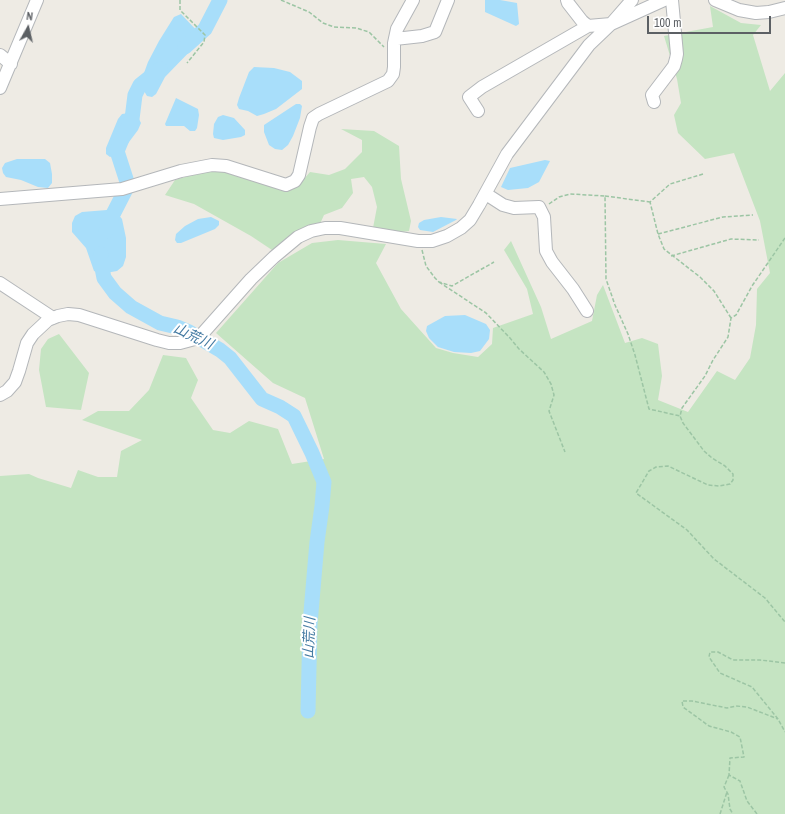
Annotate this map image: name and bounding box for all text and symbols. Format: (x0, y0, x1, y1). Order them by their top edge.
north arrow (8, 8, 48, 48)
scale bar (649, 8, 773, 34)
text: N (25, 9, 34, 24)
text: 100 m (654, 15, 681, 31)
water label: 山荒川 (170, 321, 216, 353)
water label: 山荒川 (301, 617, 319, 659)

